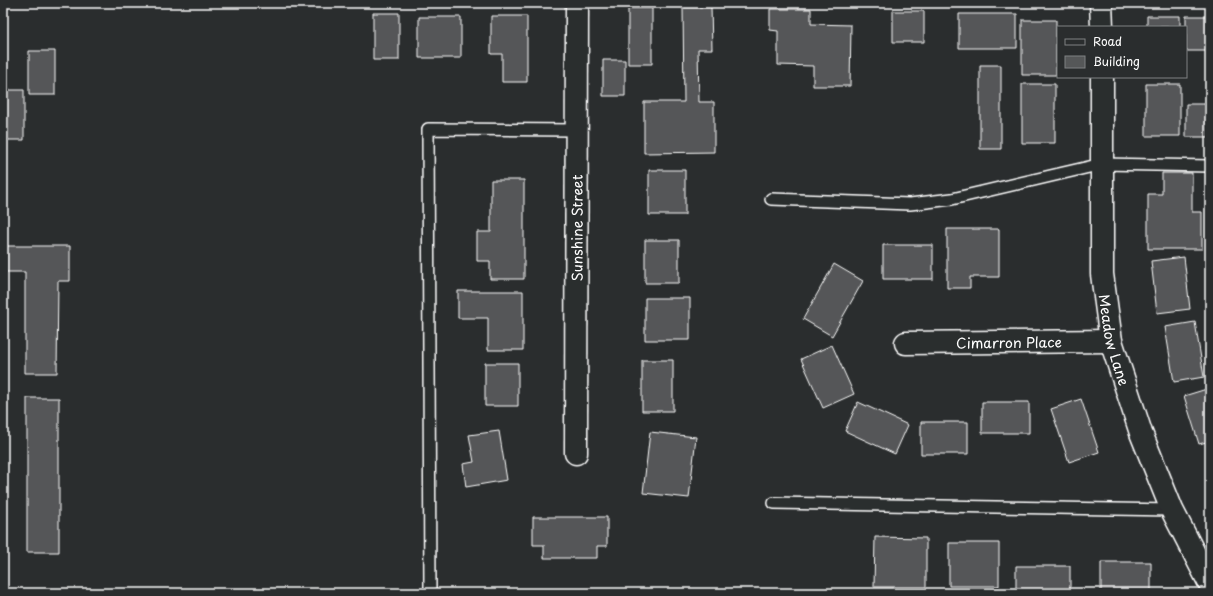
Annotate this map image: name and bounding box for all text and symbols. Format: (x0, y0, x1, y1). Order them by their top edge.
legend (1057, 26, 1187, 78)
text: Road (1093, 32, 1122, 50)
text: Building (1093, 52, 1140, 70)
street label: Sunshine Street (566, 174, 587, 281)
street label: Meadow Lane (1094, 293, 1135, 388)
street label: Cimarron Place (956, 331, 1062, 353)

